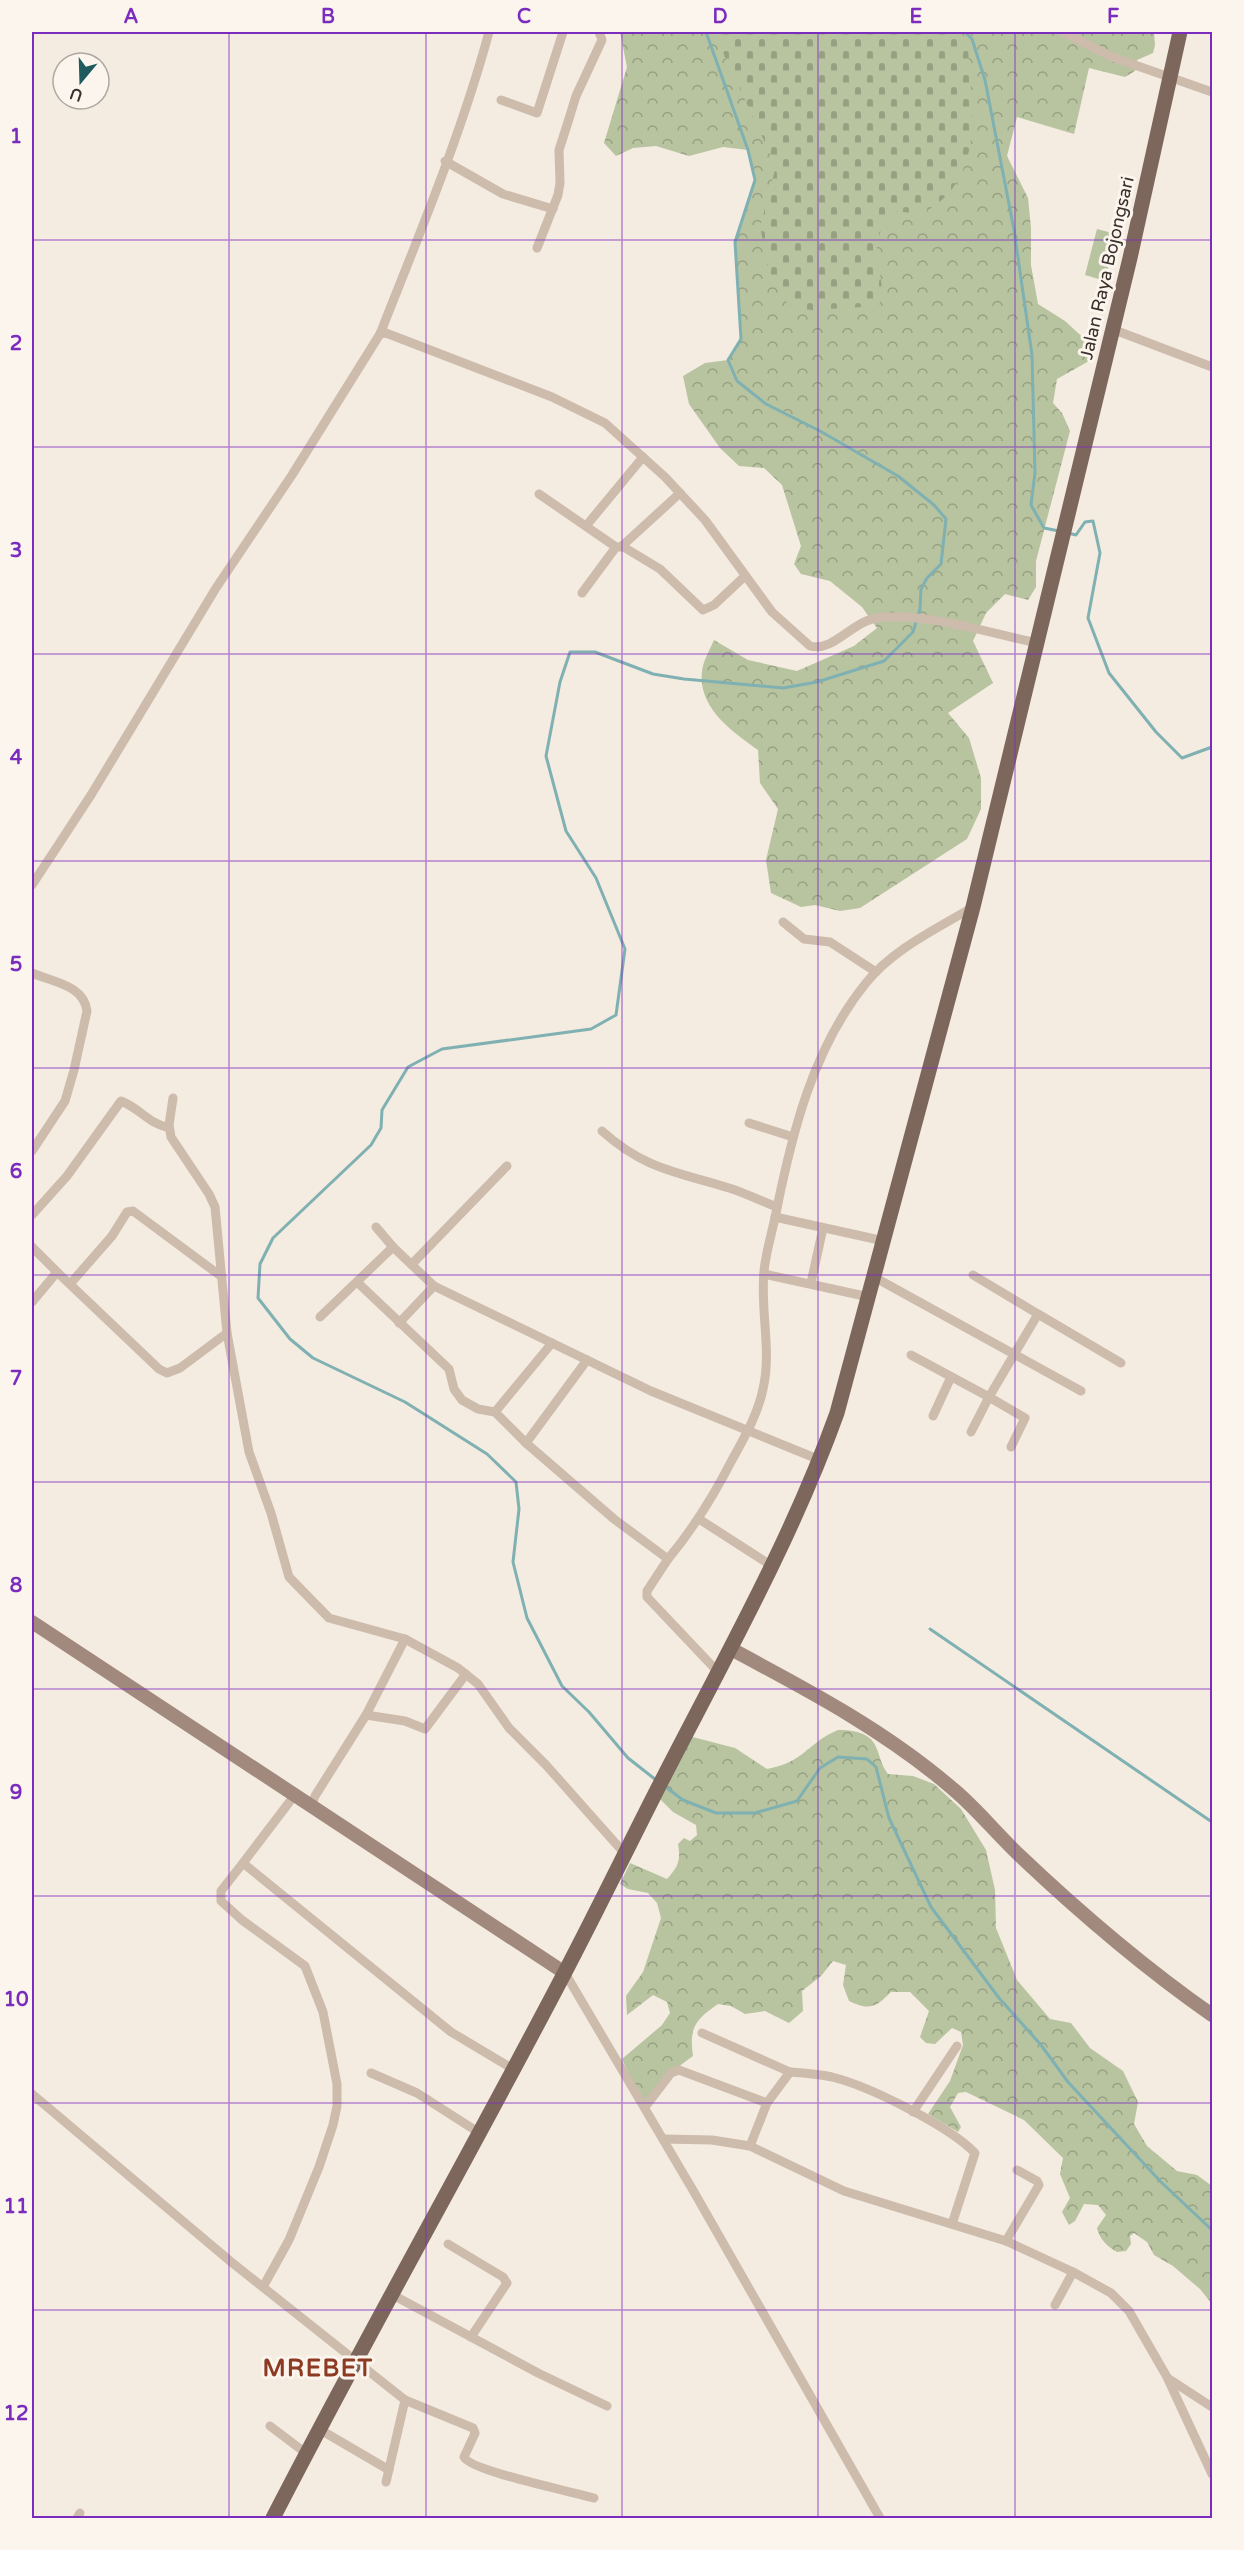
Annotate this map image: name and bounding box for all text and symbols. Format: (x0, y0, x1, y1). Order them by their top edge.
text: A (124, 5, 139, 29)
text: B (321, 5, 335, 29)
text: C (517, 5, 531, 29)
text: D (712, 5, 728, 29)
text: E (910, 5, 923, 29)
text: F (1107, 5, 1119, 29)
north arrow (51, 51, 111, 111)
text: U (67, 83, 85, 106)
text: 1 (10, 125, 22, 149)
street label: Jalan Raya Bojongsari (1075, 174, 1139, 362)
text: 2 (10, 332, 22, 356)
text: 3 (10, 539, 22, 563)
text: 4 (10, 746, 23, 770)
text: 5 (10, 953, 22, 977)
text: 6 (10, 1160, 22, 1184)
text: 7 (10, 1367, 22, 1391)
text: 8 (10, 1574, 22, 1598)
text: 9 (10, 1781, 22, 1805)
text: 10 (3, 1988, 29, 2012)
text: 11 (3, 2195, 29, 2219)
district label: MREBET (262, 2354, 374, 2383)
text: 12 (3, 2402, 29, 2426)

